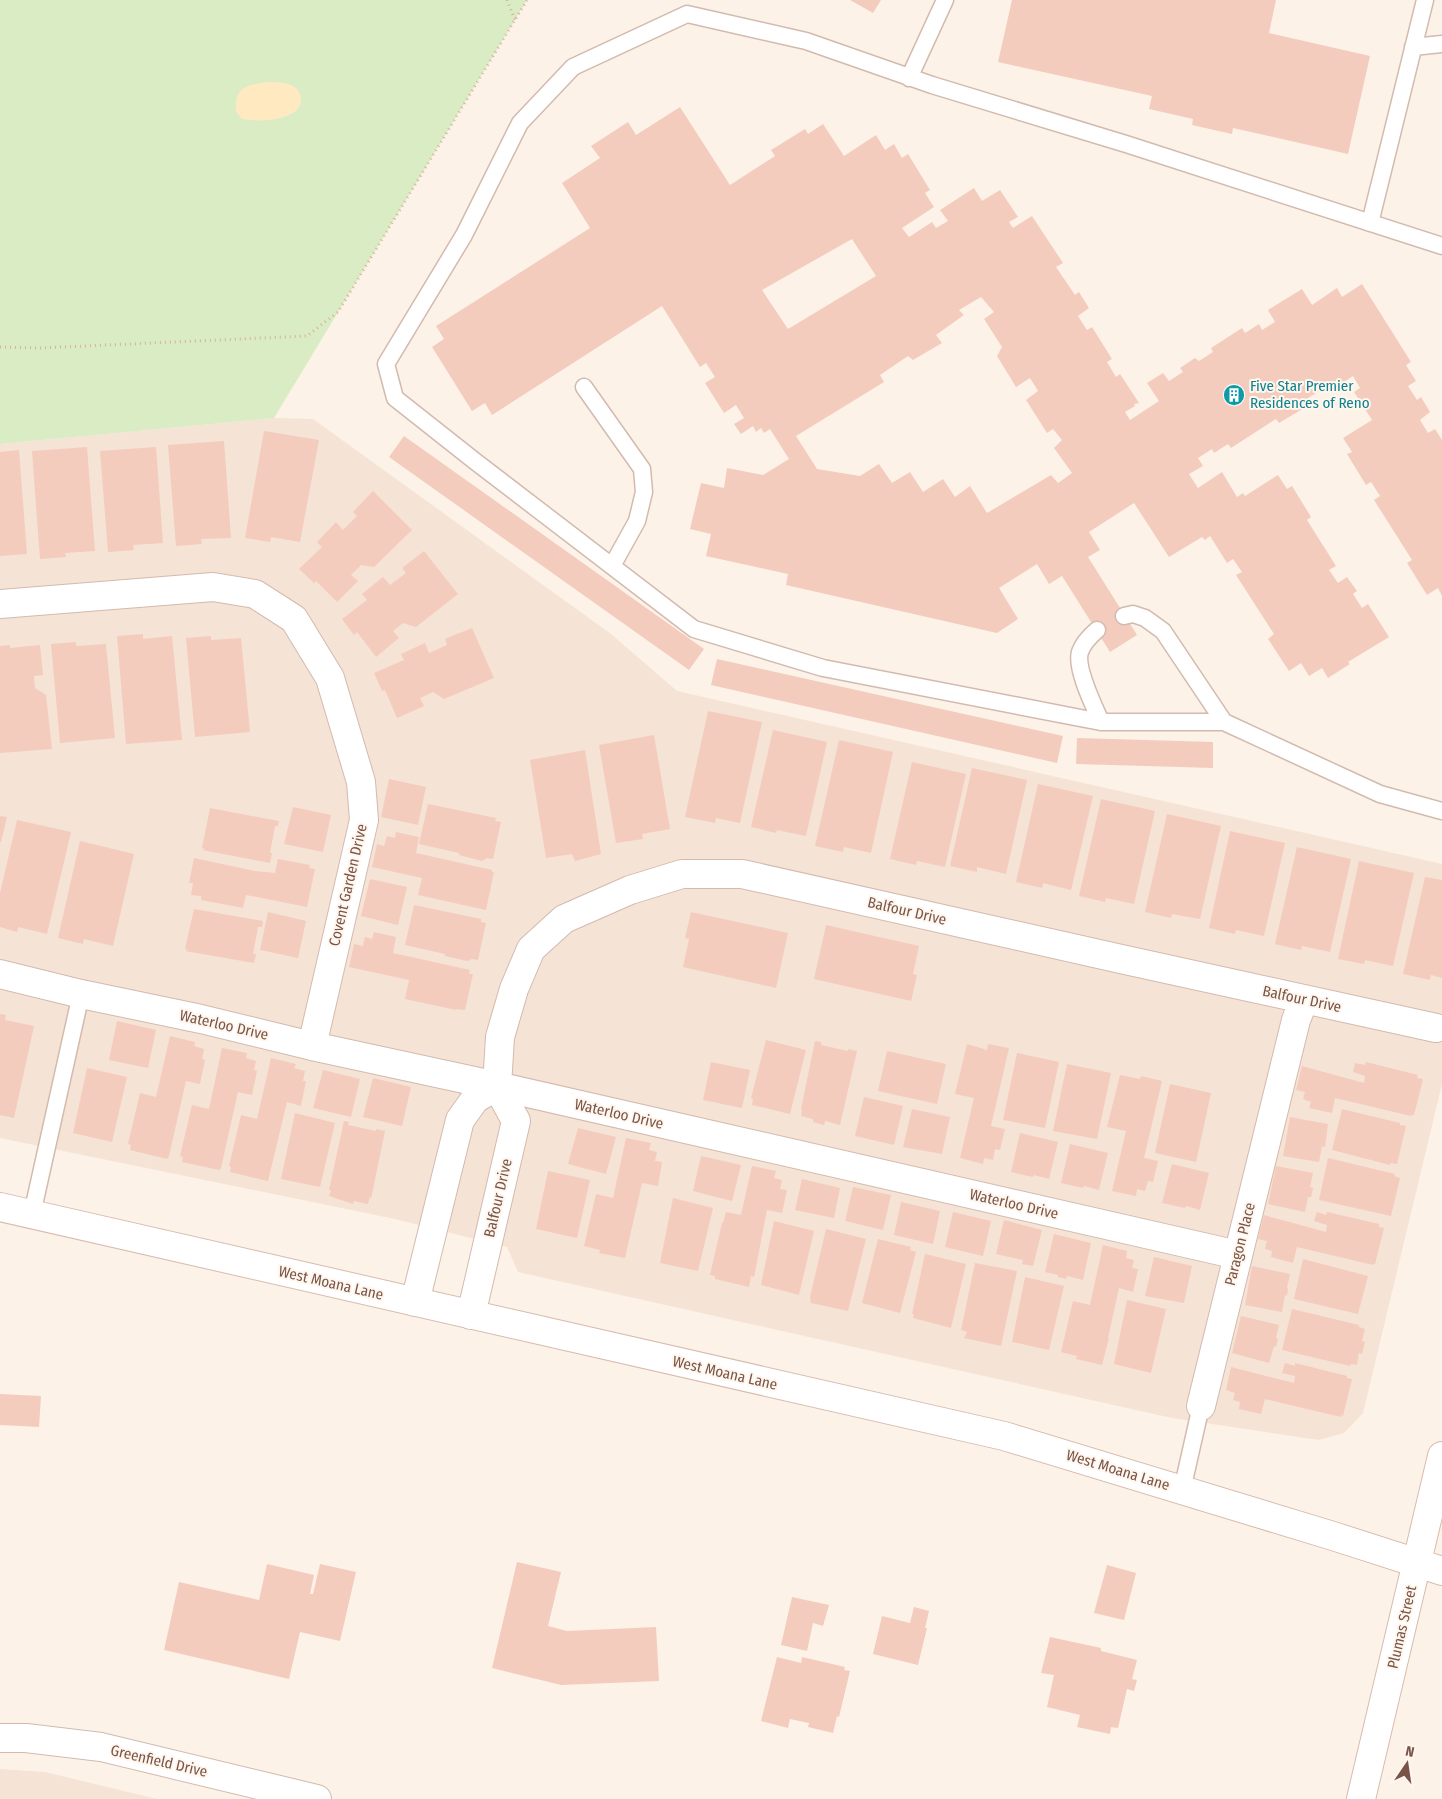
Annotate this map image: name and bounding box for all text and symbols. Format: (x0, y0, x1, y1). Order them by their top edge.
place label: Five Star Premier Residences of Reno (1250, 377, 1370, 412)
building icon: Five Star Premier Residences of Reno (1222, 383, 1246, 407)
street label: Covent Garden Drive (325, 822, 371, 948)
street label: Balfour Drive (866, 893, 948, 929)
street label: Balfour Drive (1261, 982, 1343, 1016)
street label: Waterloo Drive (178, 1006, 270, 1044)
street label: Waterloo Drive (573, 1095, 665, 1133)
street label: Balfour Drive (480, 1157, 516, 1239)
street label: Waterloo Drive (968, 1185, 1060, 1223)
street label: Paragon Place (1221, 1201, 1259, 1287)
street label: West Moana Lane (277, 1262, 385, 1304)
street label: West Moana Lane (671, 1352, 779, 1394)
street label: West Moana Lane (1064, 1446, 1172, 1494)
street label: Plumas Street (1384, 1583, 1420, 1670)
north arrow (1382, 1739, 1432, 1789)
street label: Greenfield Drive (109, 1741, 209, 1781)
text: N (1404, 1743, 1416, 1761)

